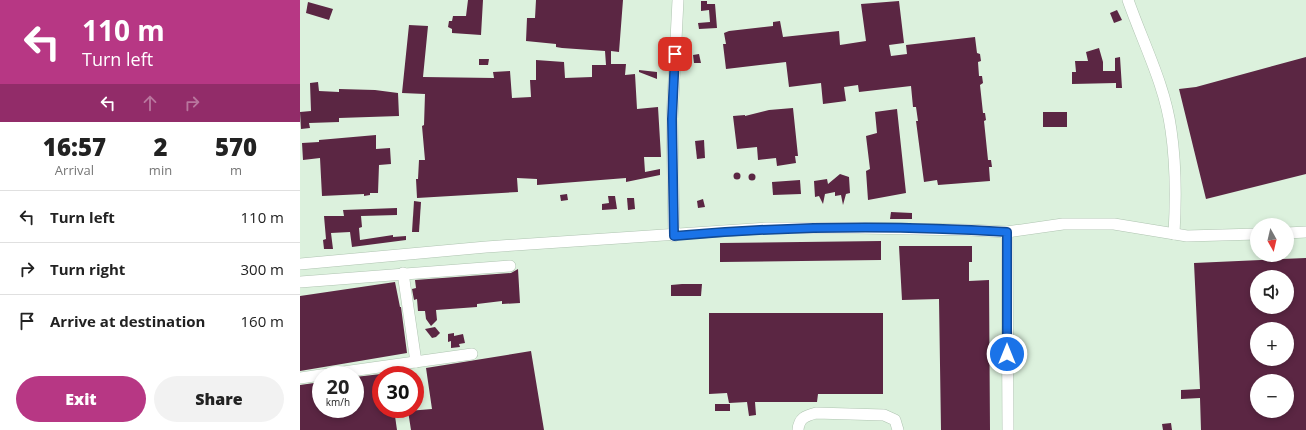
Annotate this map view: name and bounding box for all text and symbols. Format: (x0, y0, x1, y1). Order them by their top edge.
text: 110 m (82, 11, 165, 49)
icon: left (16, 16, 68, 68)
pin (658, 37, 692, 71)
icon: arrive (664, 43, 686, 65)
text: Turn left (82, 47, 153, 71)
icon: left (97, 92, 119, 114)
icon: ahead (139, 92, 161, 114)
icon: right (181, 92, 203, 114)
text: 16:57 (43, 130, 106, 163)
text: 2 (153, 130, 168, 163)
text: 570 (215, 130, 257, 163)
text: Arrival (55, 161, 94, 179)
text: min (149, 161, 172, 179)
text: m (230, 161, 242, 179)
icon: left (16, 206, 38, 228)
text: Turn left (50, 207, 115, 227)
text: 110 m (240, 207, 284, 227)
north arrow (1250, 218, 1294, 262)
map controls (1250, 218, 1294, 418)
icon: right (16, 258, 38, 280)
text: Turn right (50, 259, 125, 279)
text: 300 m (240, 259, 284, 279)
button: sound (1250, 270, 1294, 314)
icon: arrive (16, 310, 38, 332)
text: Arrive at destination (50, 311, 205, 331)
text: 160 m (240, 311, 284, 331)
button: + (1250, 322, 1294, 366)
position arrow (986, 333, 1028, 375)
speed limit sign: 30 (372, 366, 424, 418)
text: 20 (327, 373, 349, 400)
button: − (1250, 374, 1294, 418)
button: Exit (16, 376, 146, 422)
button: Share (154, 376, 284, 422)
text: km/h (326, 395, 350, 409)

